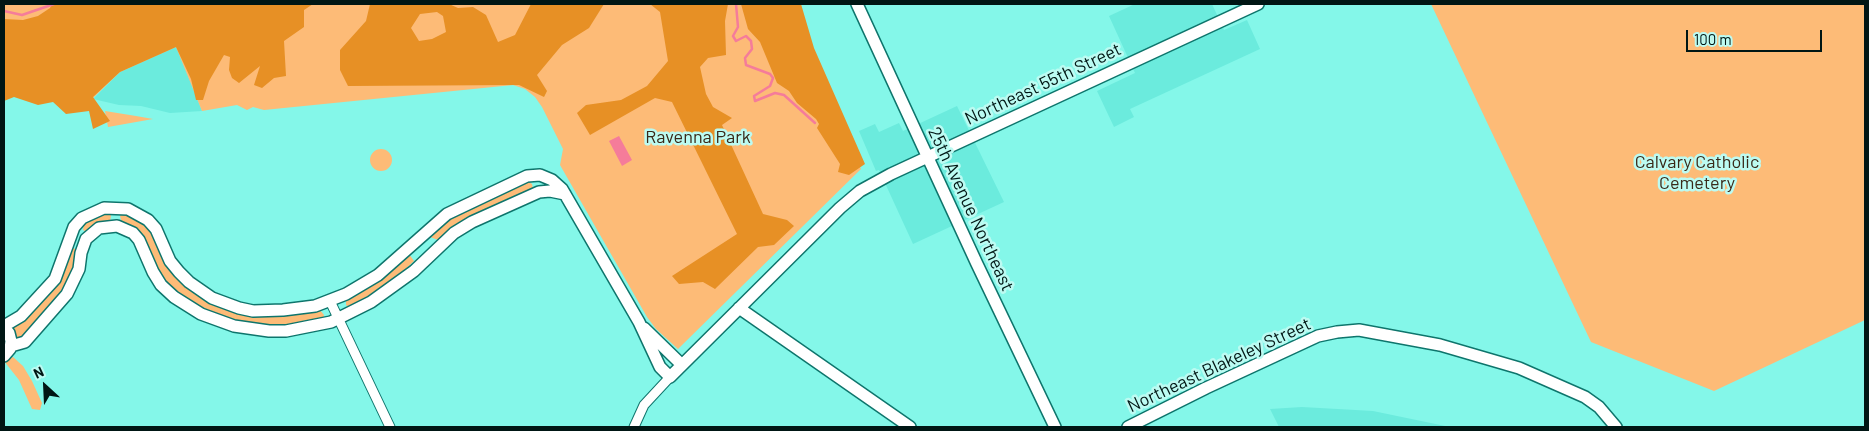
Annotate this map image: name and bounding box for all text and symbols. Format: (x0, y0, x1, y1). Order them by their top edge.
scale bar (1689, 20, 1825, 52)
text: 100 m (1694, 30, 1732, 48)
street label: Northeast 55th Street (961, 38, 1125, 130)
street label: 25th Avenue Northeast (924, 124, 1018, 294)
park label: Ravenna Park (645, 126, 751, 148)
park label: Calvary Catholic Cemetery (1635, 151, 1759, 193)
street label: Northeast Blakeley Street (1124, 313, 1314, 417)
north arrow (20, 361, 70, 411)
text: N (31, 362, 46, 382)

